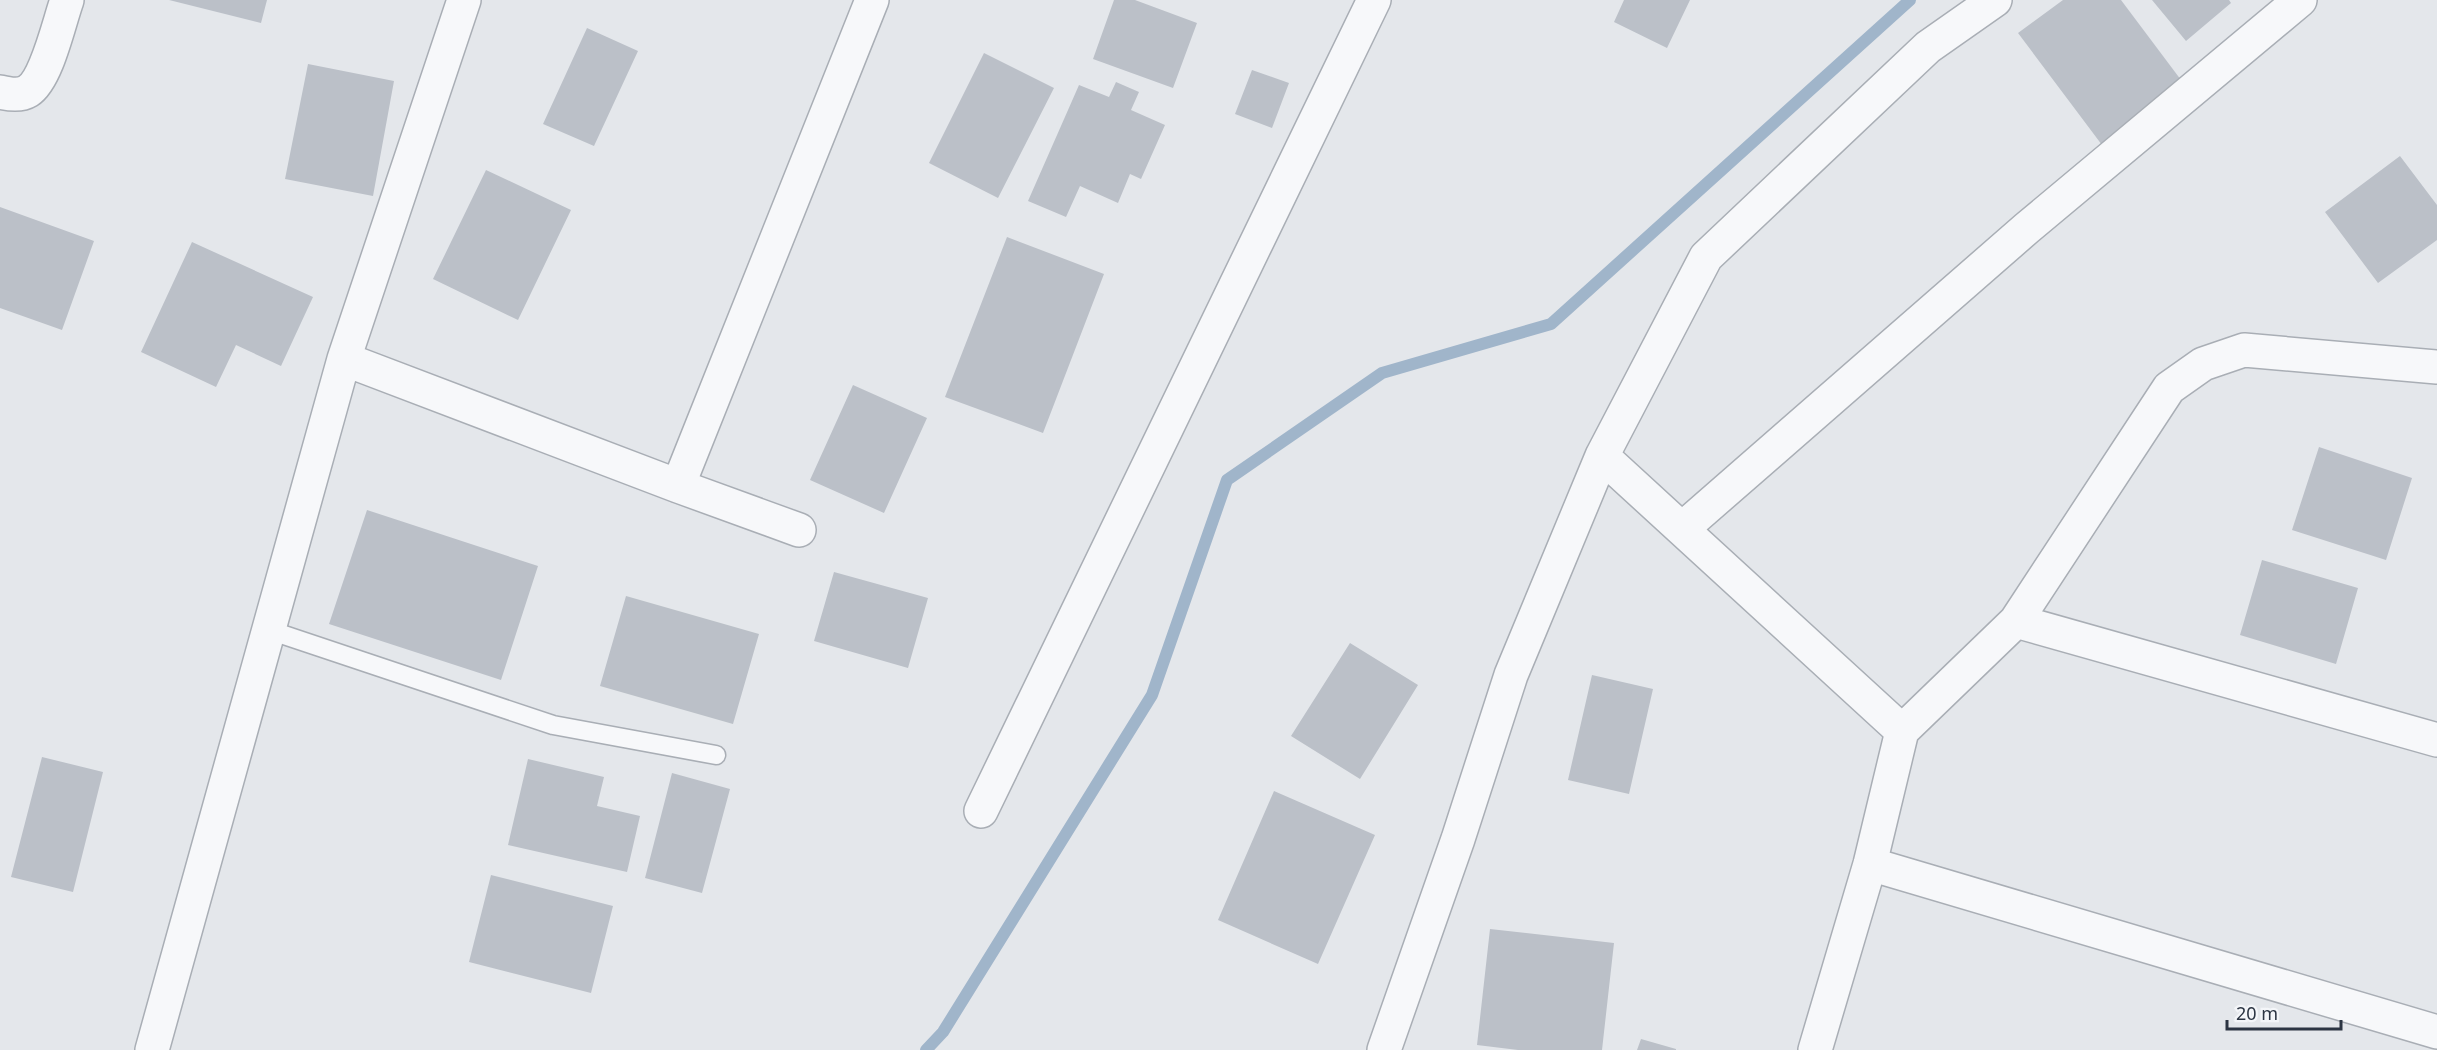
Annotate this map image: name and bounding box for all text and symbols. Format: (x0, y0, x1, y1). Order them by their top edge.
scale bar (2227, 993, 2341, 1031)
text: 20 m (2236, 1001, 2278, 1025)

